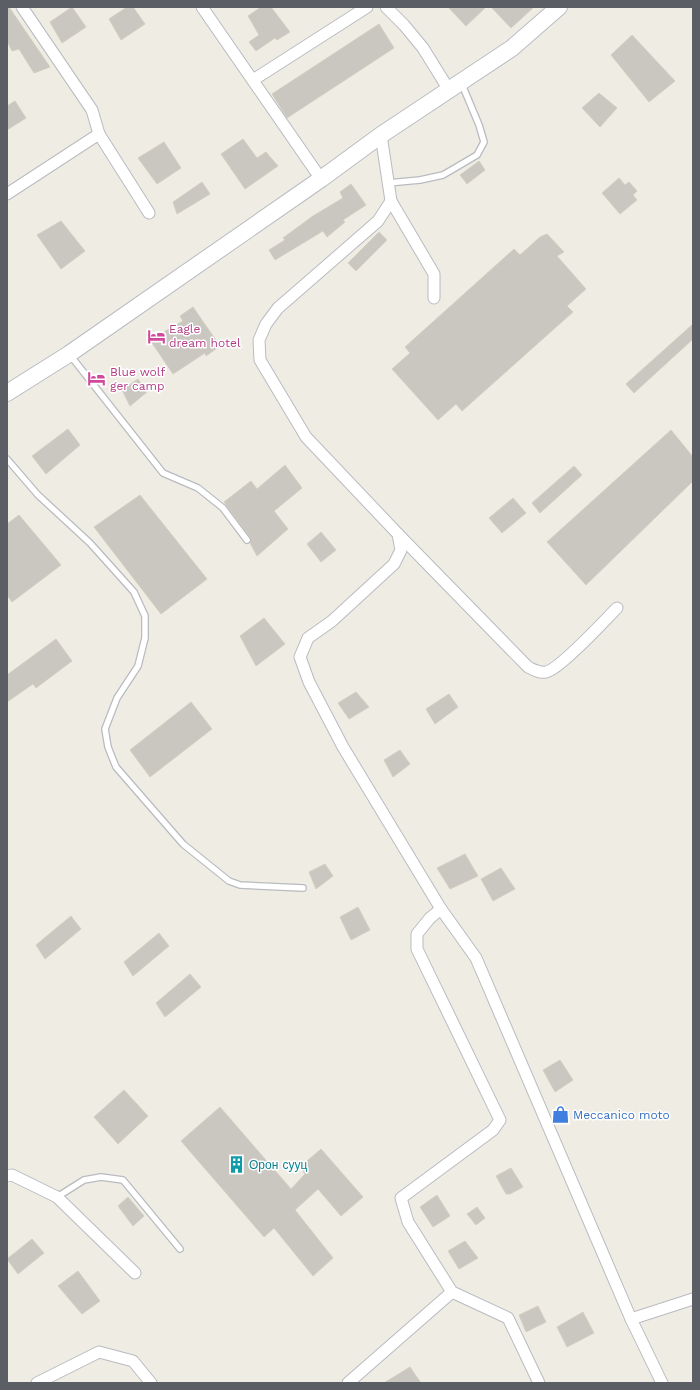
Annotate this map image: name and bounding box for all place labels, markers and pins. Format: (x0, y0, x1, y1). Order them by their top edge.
place label: Eagle dream hotel (169, 322, 241, 350)
hotel icon: Eagle dream hotel (146, 326, 166, 346)
place label: Blue wolf ger camp (110, 365, 165, 393)
hotel icon: Blue wolf ger camp (87, 369, 107, 389)
shop icon: Meccanico moto (550, 1105, 570, 1125)
place label: Meccanico moto (573, 1108, 670, 1122)
building icon: Орон сууц (226, 1155, 246, 1175)
place label: Орон сууц (249, 1158, 307, 1172)

